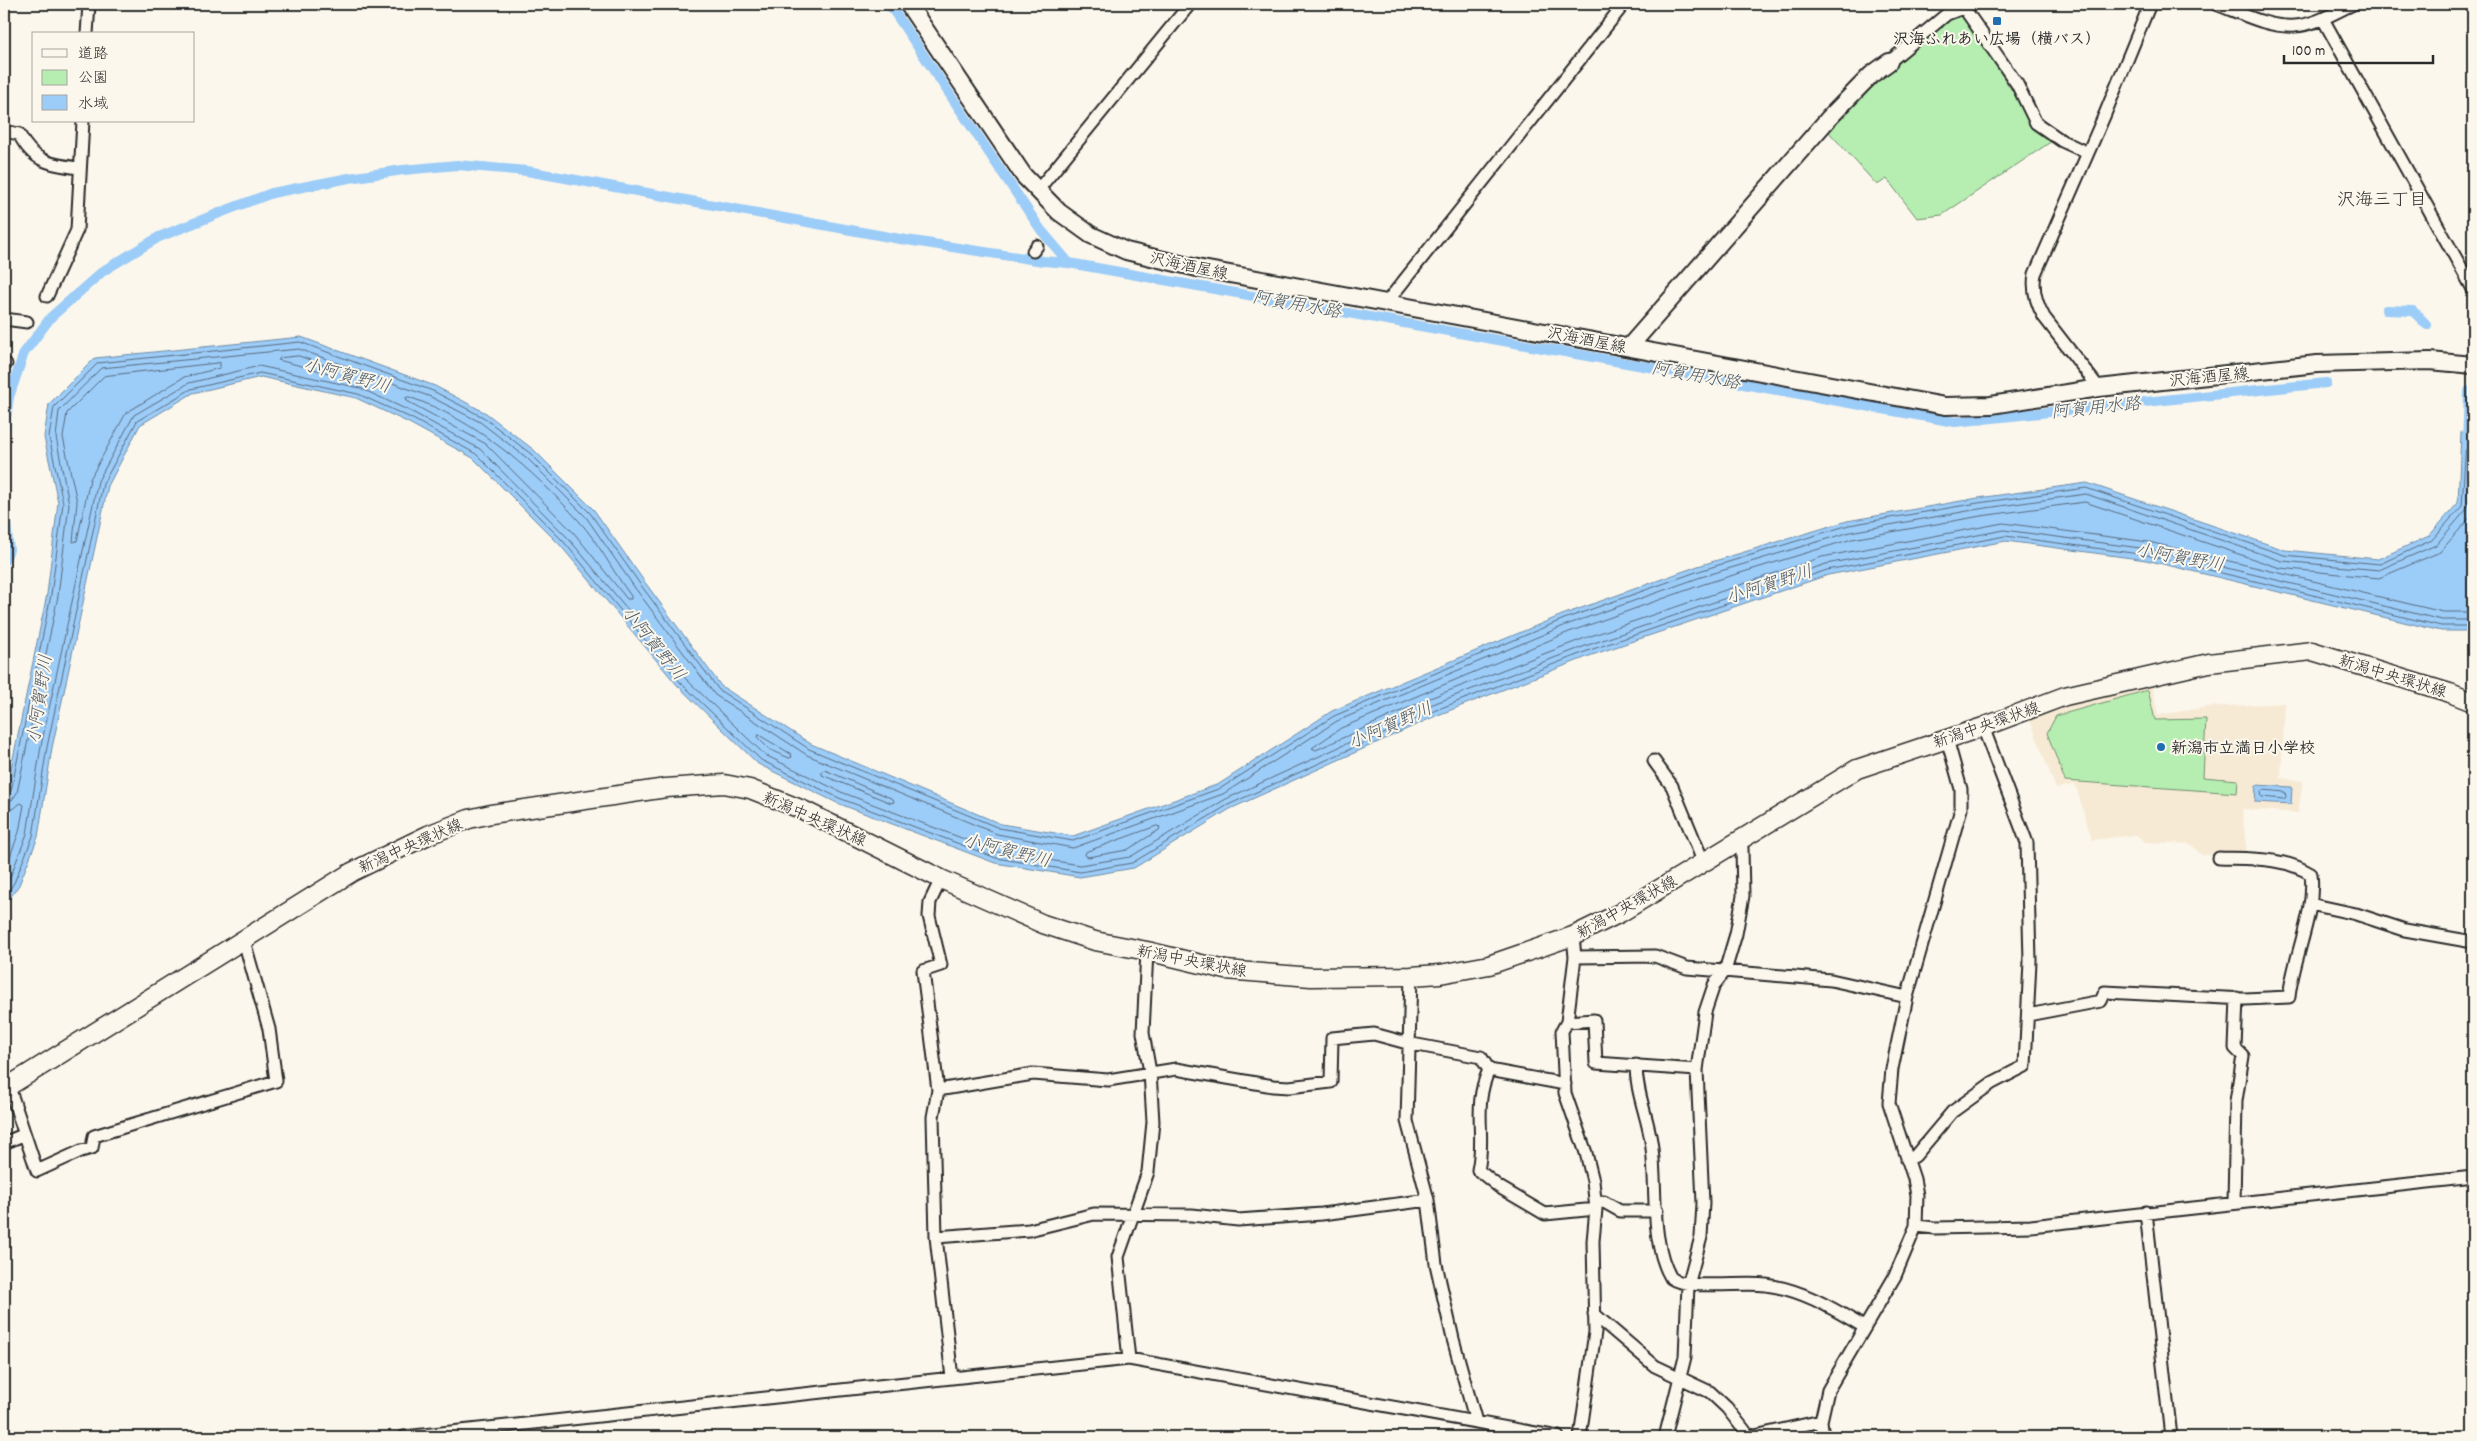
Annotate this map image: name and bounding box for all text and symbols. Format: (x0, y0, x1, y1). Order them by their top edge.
marker: 沢海ふれあい広場（横バス） (1991, 15, 2003, 27)
place label: 沢海ふれあい広場（横バス） (1893, 29, 2101, 52)
legend (32, 32, 195, 122)
scale bar (2284, 32, 2433, 64)
text: 100 m (2292, 41, 2325, 63)
text: 道路 (78, 44, 108, 66)
text: 公園 (78, 68, 108, 90)
text: 水域 (78, 94, 108, 116)
district label: 沢海三丁目 (2337, 189, 2427, 214)
street label: 沢海酒屋線 (1147, 248, 1230, 287)
water label: 阿賀用水路 (1250, 286, 1344, 327)
street label: 沢海酒屋線 (1545, 323, 1628, 360)
water label: 小阿賀野川 (300, 354, 393, 401)
water label: 阿賀用水路 (1649, 357, 1743, 398)
street label: 沢海酒屋線 (2168, 363, 2250, 394)
water label: 阿賀用水路 (2050, 392, 2143, 427)
water label: 小阿賀野川 (2133, 539, 2226, 580)
water label: 小阿賀野川 (1723, 561, 1816, 612)
water label: 小阿賀野川 (614, 602, 690, 687)
street label: 新潟中央環状線 (2335, 650, 2449, 705)
water label: 小阿賀野川 (23, 653, 60, 746)
street label: 新潟中央環状線 (1930, 697, 2044, 755)
water label: 小阿賀野川 (1345, 698, 1437, 757)
place label: 新潟市立満日小学校 (2171, 738, 2315, 761)
marker: 新潟市立満日小学校 (2155, 741, 2167, 753)
street label: 新潟中央環状線 (758, 787, 870, 854)
street label: 新潟中央環状線 (355, 814, 467, 881)
water label: 小阿賀野川 (960, 829, 1053, 875)
street label: 新潟中央環状線 (1573, 871, 1682, 945)
street label: 新潟中央環状線 (1134, 940, 1249, 984)

